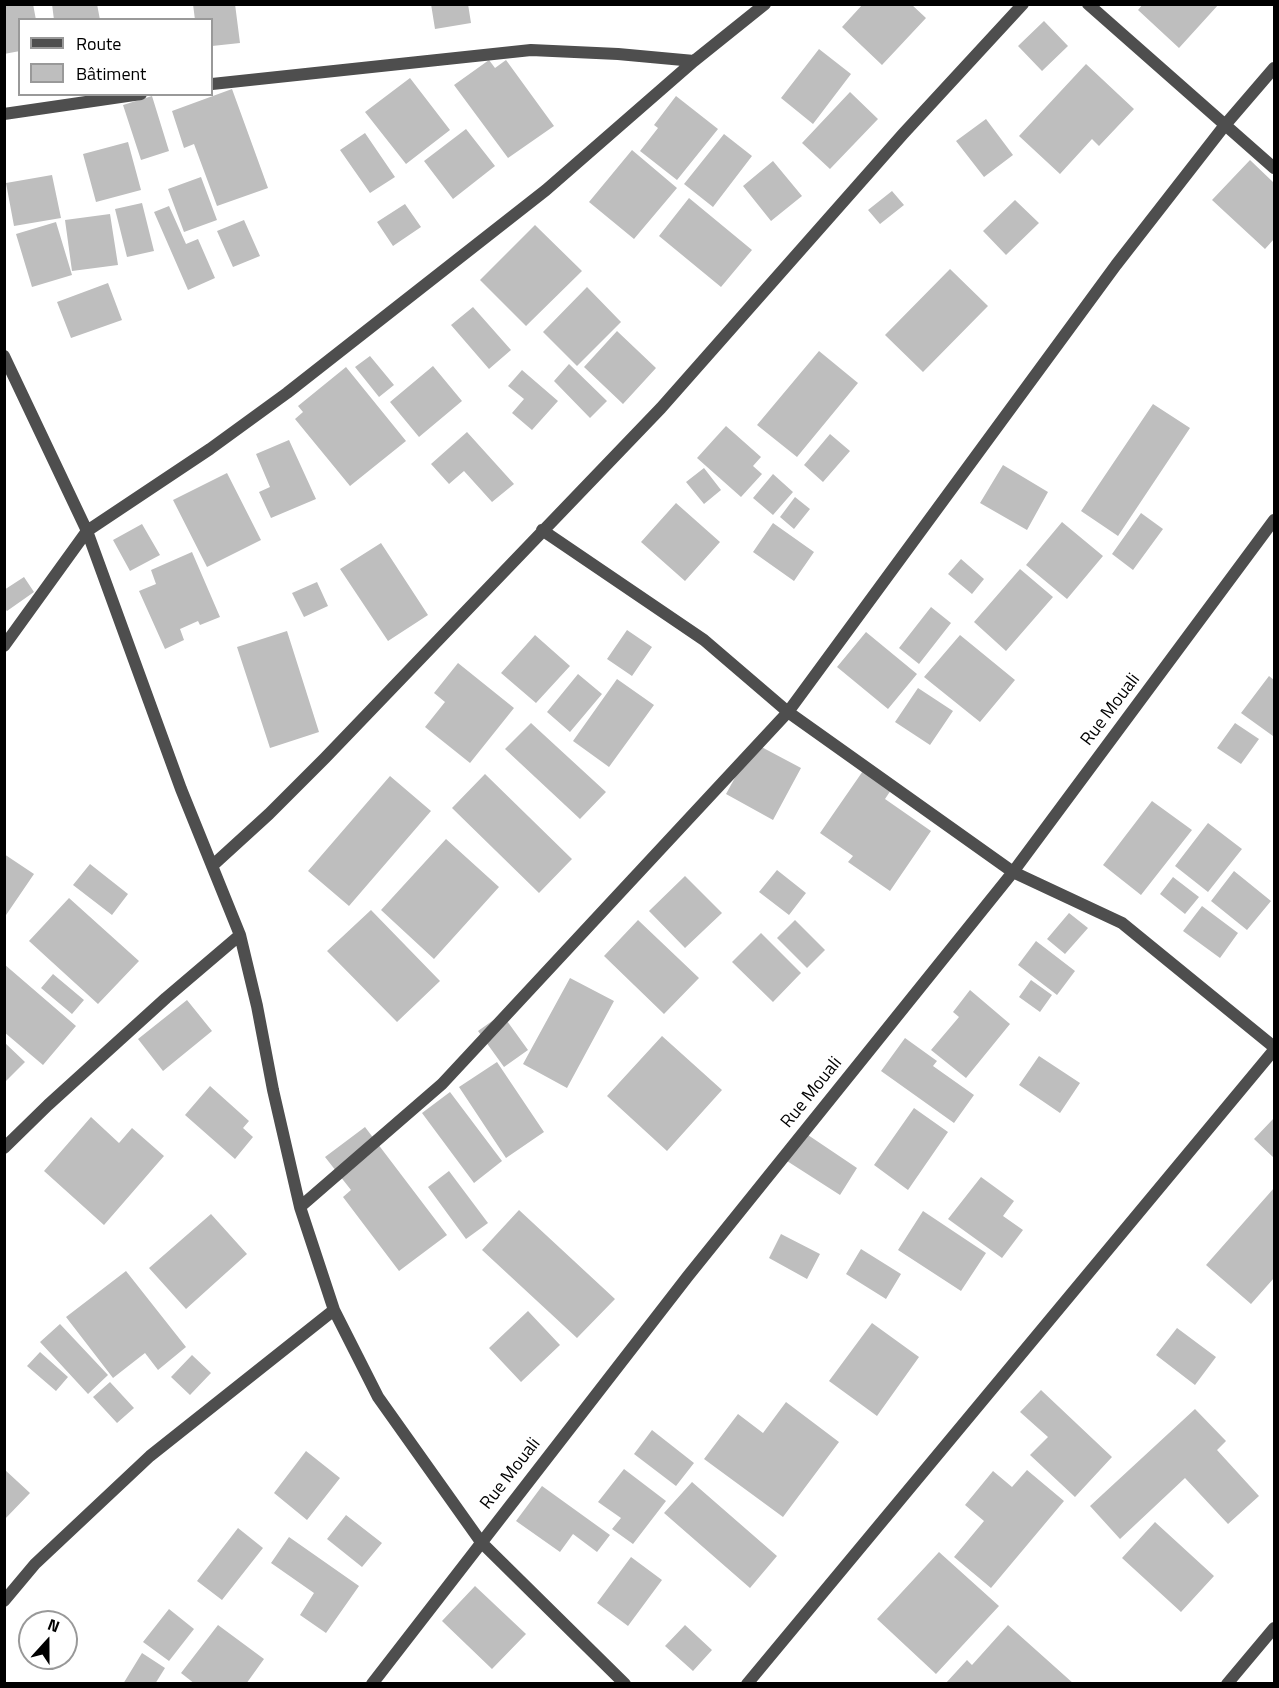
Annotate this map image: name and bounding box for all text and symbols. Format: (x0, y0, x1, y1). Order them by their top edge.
legend (18, 18, 213, 96)
text: Route (76, 30, 121, 57)
text: Bâtiment (76, 60, 146, 87)
street label: Rue Mouali (1077, 670, 1145, 750)
street label: Rue Mouali (777, 1053, 847, 1133)
street label: Rue Mouali (476, 1434, 546, 1514)
north arrow (18, 1610, 78, 1670)
text: N (44, 1612, 63, 1638)

